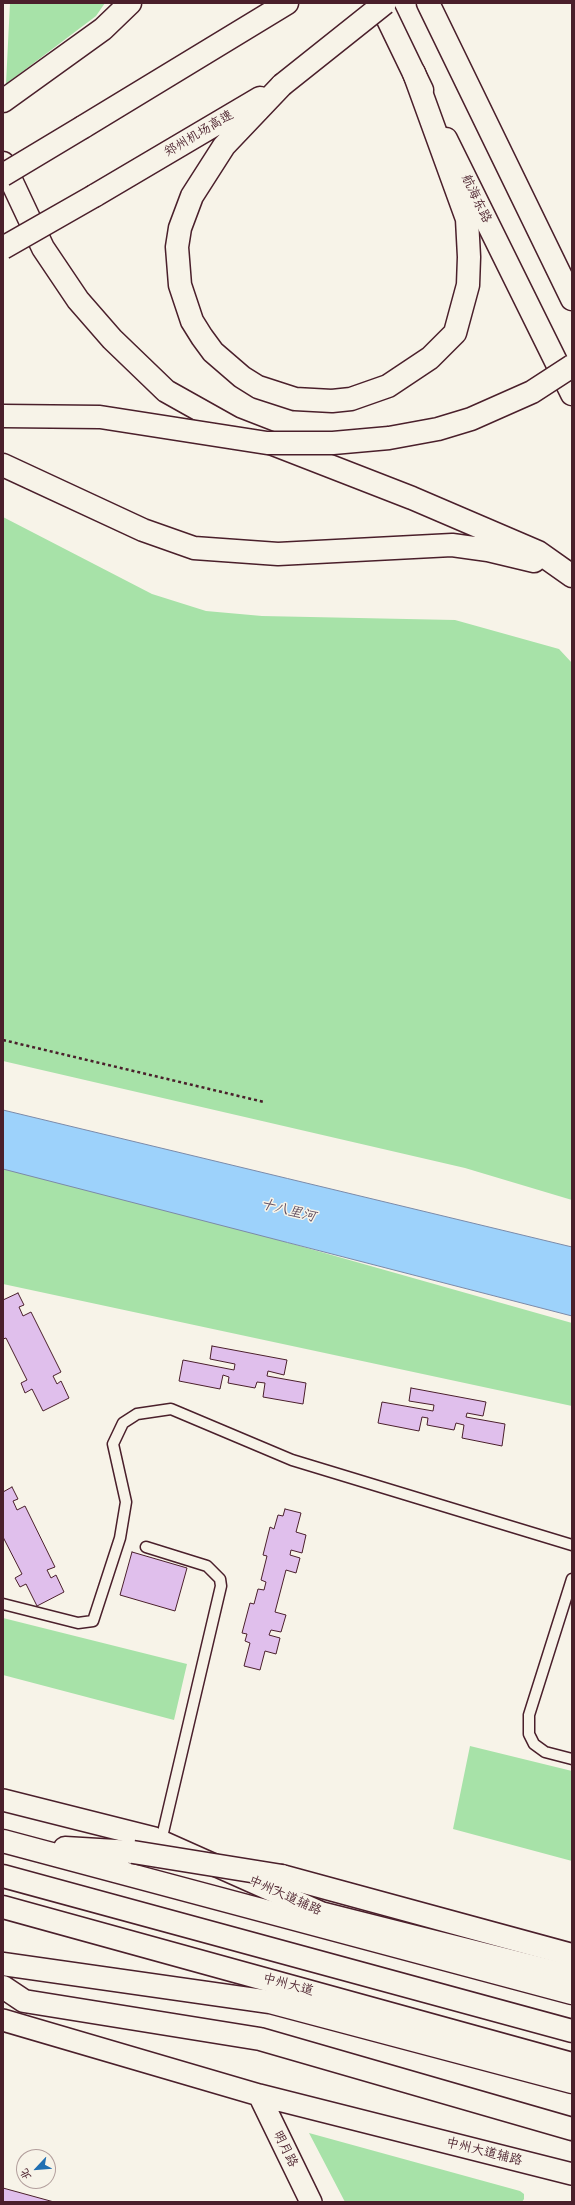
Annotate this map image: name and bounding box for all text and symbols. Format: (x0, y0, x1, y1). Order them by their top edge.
street label: 郑州机场高速 (162, 107, 236, 161)
street label: 航海东路 (458, 172, 494, 226)
water label: 十八里河 (259, 1196, 317, 1226)
street label: 中州大道辅路 (246, 1873, 324, 1919)
street label: 中州大道 (261, 1971, 315, 1999)
street label: 明月路 (269, 2128, 301, 2170)
street label: 中州大道辅路 (444, 2135, 524, 2169)
north arrow (16, 2149, 56, 2189)
text: 北 (15, 2165, 37, 2183)

